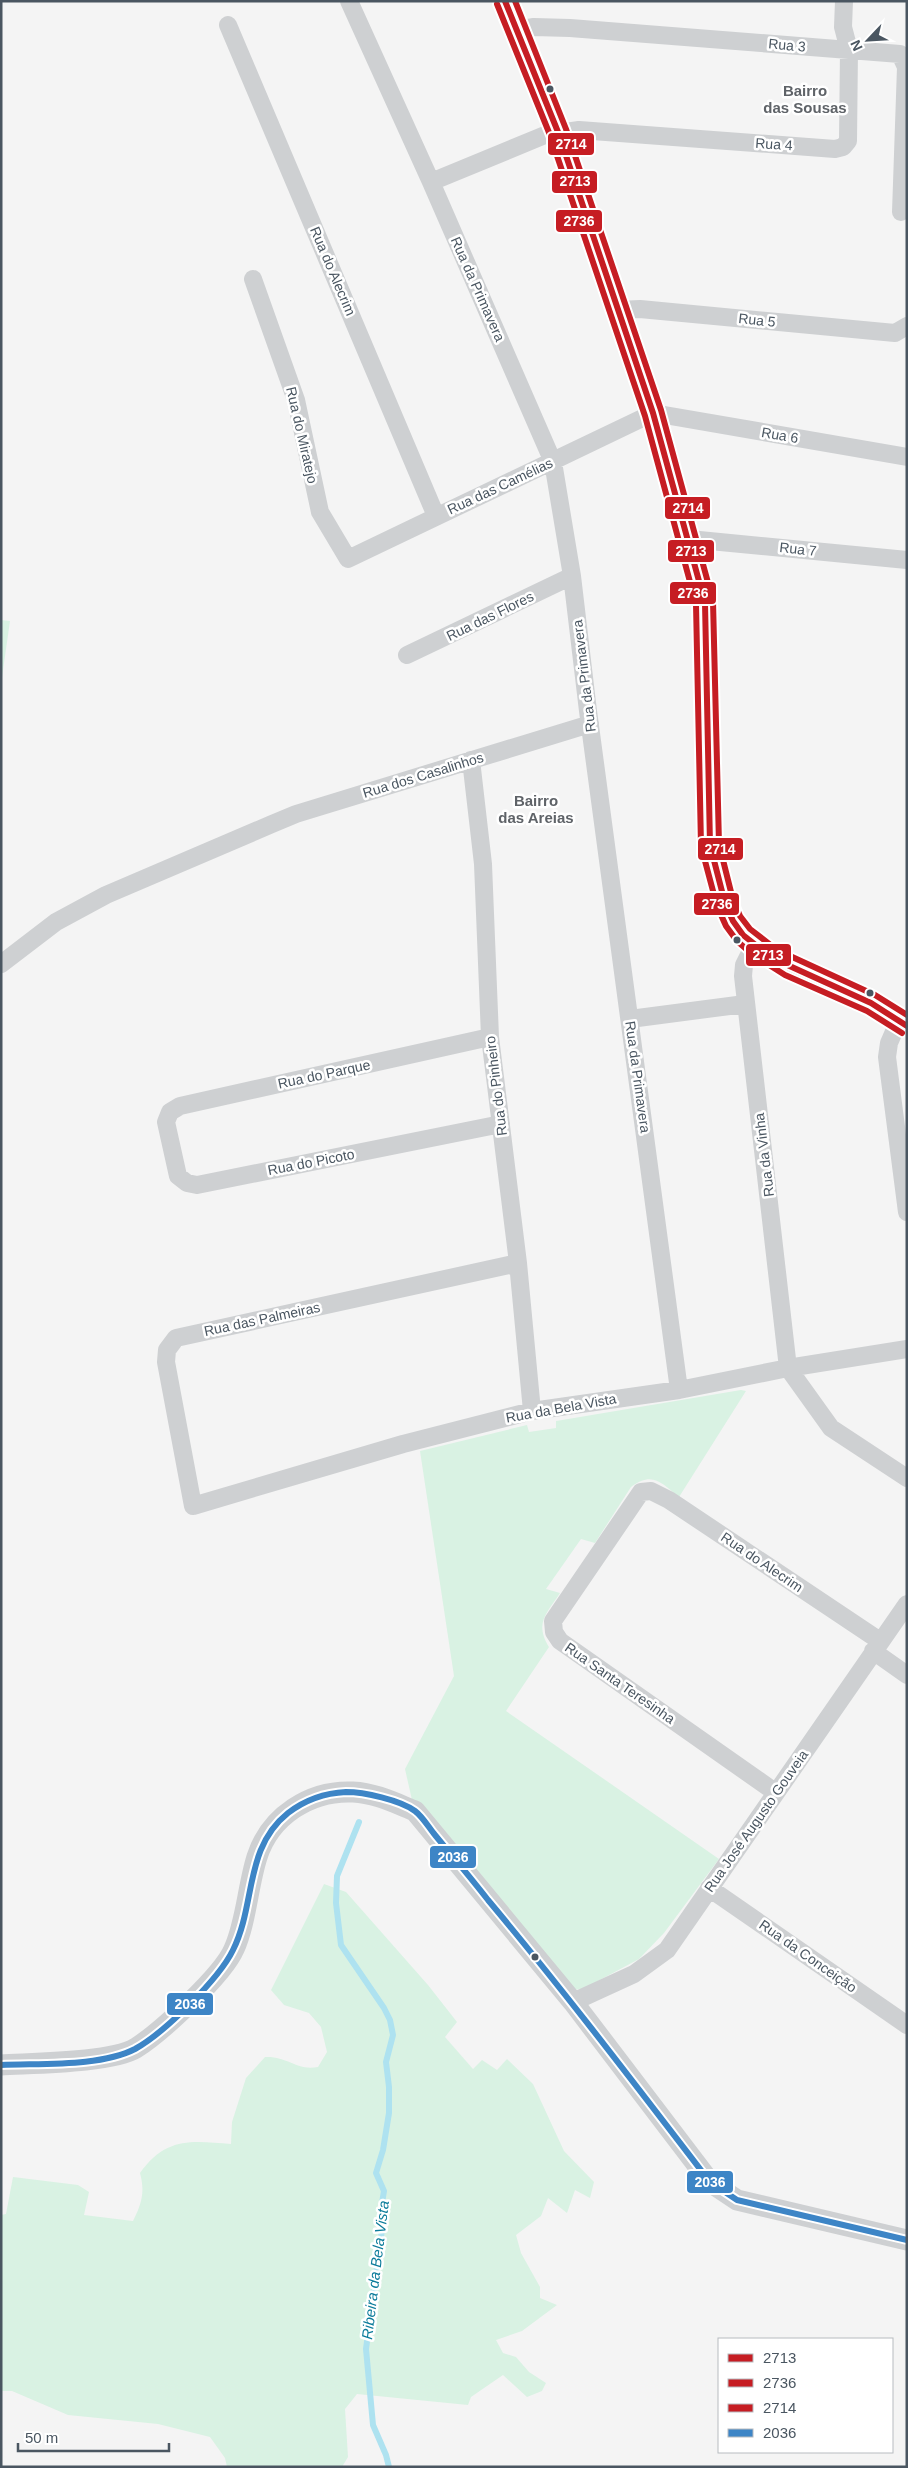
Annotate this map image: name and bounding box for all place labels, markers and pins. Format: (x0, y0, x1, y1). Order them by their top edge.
unlabelled marker (545, 84, 555, 94)
unlabelled marker (732, 935, 742, 945)
unlabelled marker (865, 988, 875, 998)
unlabelled marker (530, 1952, 540, 1962)

